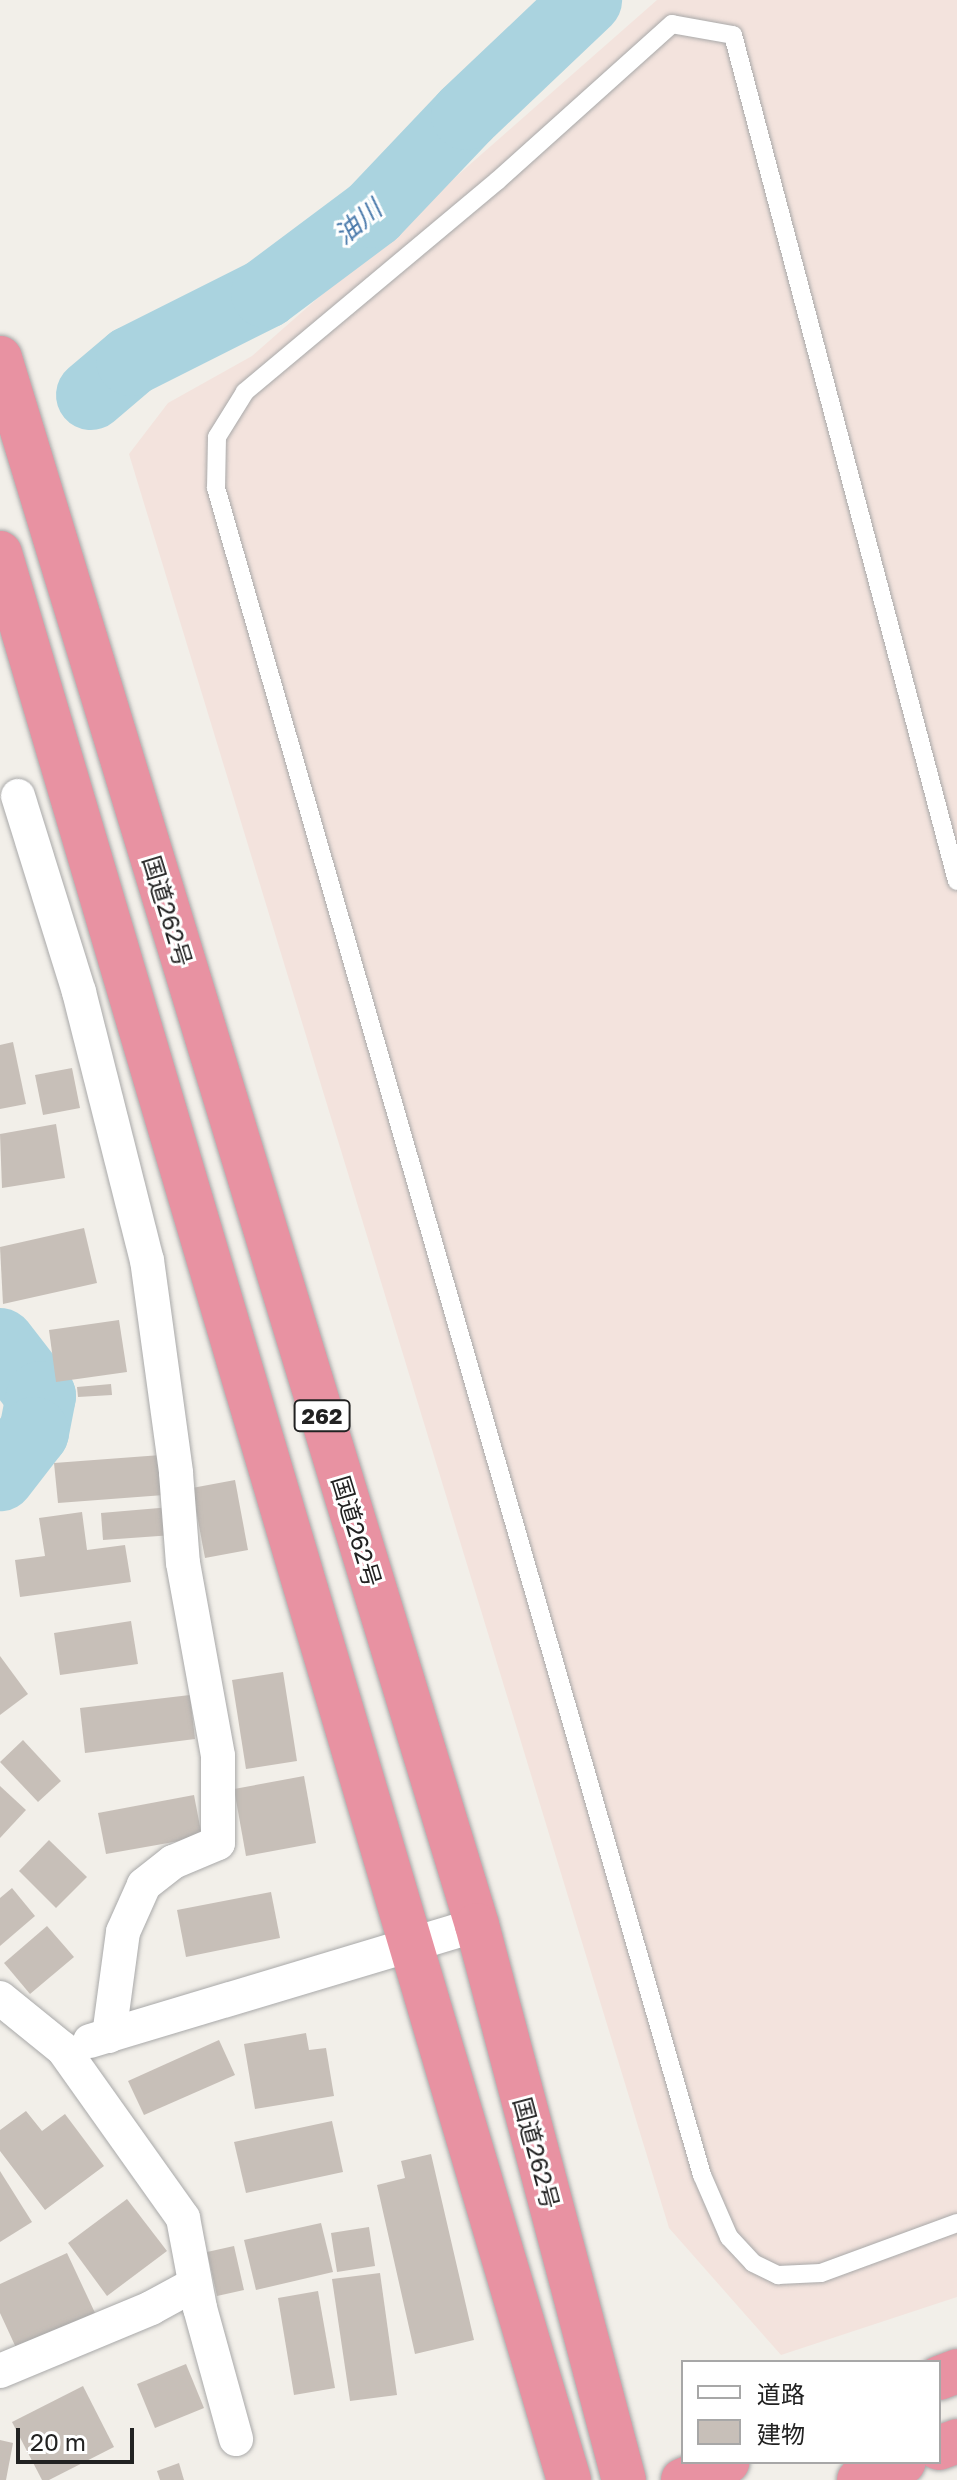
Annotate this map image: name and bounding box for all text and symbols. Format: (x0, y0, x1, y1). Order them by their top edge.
water label: 油川 (328, 193, 388, 251)
street label: 国道262号 (138, 852, 198, 970)
road number: 262 (292, 1398, 352, 1434)
street label: 国道262号 (327, 1472, 387, 1590)
street label: 国道262号 (508, 2094, 566, 2212)
legend (681, 2360, 941, 2464)
text: 道路 (757, 2379, 805, 2408)
scale bar (20, 2412, 138, 2462)
text: 建物 (757, 2419, 805, 2448)
text: 20 m (30, 2427, 86, 2456)

